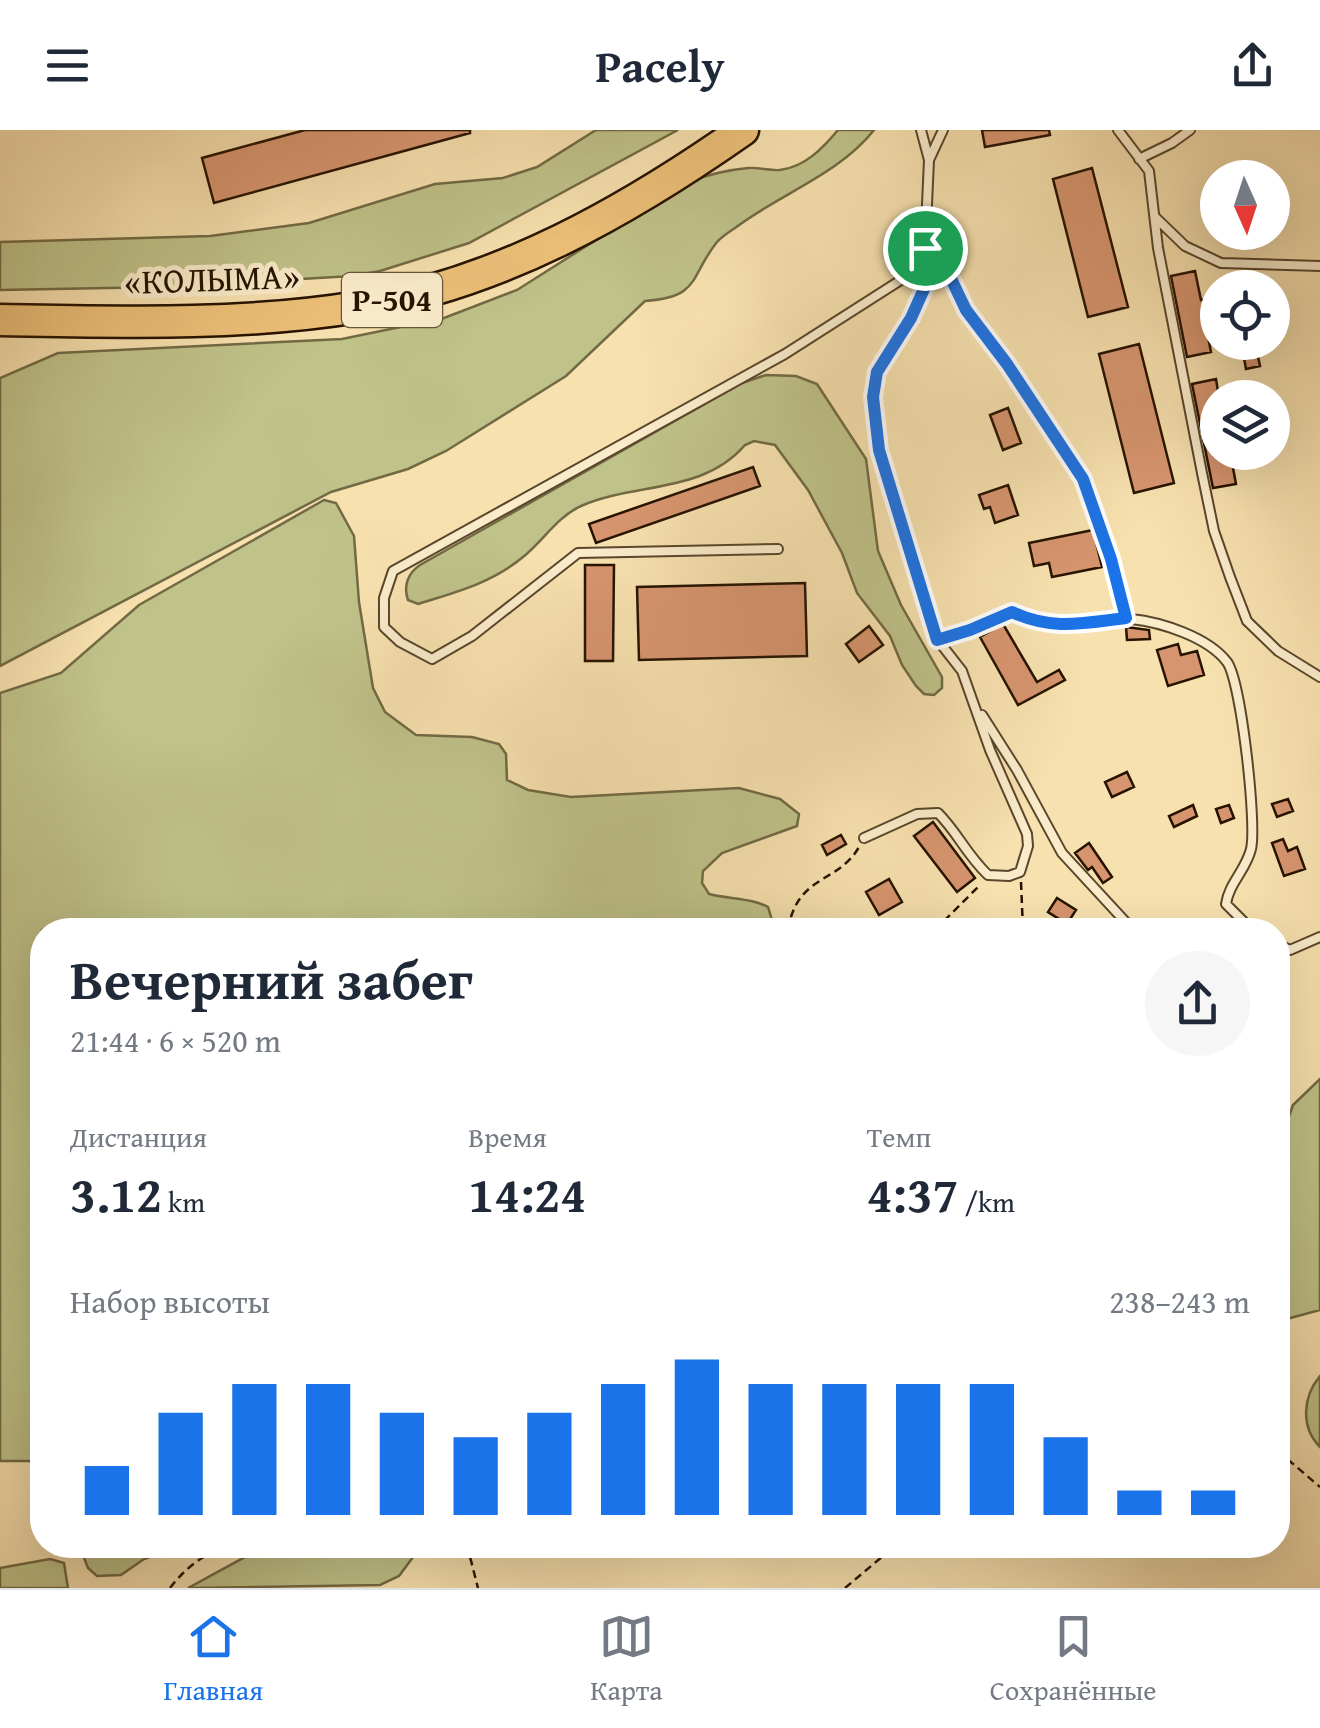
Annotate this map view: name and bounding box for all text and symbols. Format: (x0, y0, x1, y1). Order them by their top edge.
text: Pacely (595, 33, 725, 98)
icon: menu (40, 38, 95, 93)
icon: share (1225, 38, 1280, 93)
north arrow (1200, 160, 1290, 250)
map controls (1200, 160, 1290, 470)
pin (883, 206, 968, 291)
icon: arrive (898, 221, 953, 276)
street label: «КОЛЫМА» (123, 250, 301, 307)
button: locate (1200, 270, 1290, 360)
road number: Р-504 (342, 273, 442, 327)
button: layers (1200, 380, 1290, 470)
text: Вечерний забег (70, 939, 473, 1019)
button: share (1145, 951, 1250, 1056)
text: 21:44 · 6 × 520 m (70, 1017, 281, 1064)
text: Дистанция (70, 1116, 207, 1157)
text: Время (468, 1116, 547, 1157)
text: Темп (867, 1116, 931, 1157)
text: 3.12 (70, 1157, 162, 1230)
text: 14:24 (468, 1157, 586, 1230)
text: 4:37 (867, 1157, 959, 1230)
text: km (162, 1181, 205, 1222)
text: /km (959, 1181, 1015, 1222)
text: Набор высоты (70, 1278, 270, 1325)
text: 238–243 m (1109, 1278, 1250, 1325)
tab: Главная (163, 1609, 263, 1710)
tab: Карта (590, 1609, 663, 1710)
tab: Сохранённые (990, 1609, 1157, 1710)

